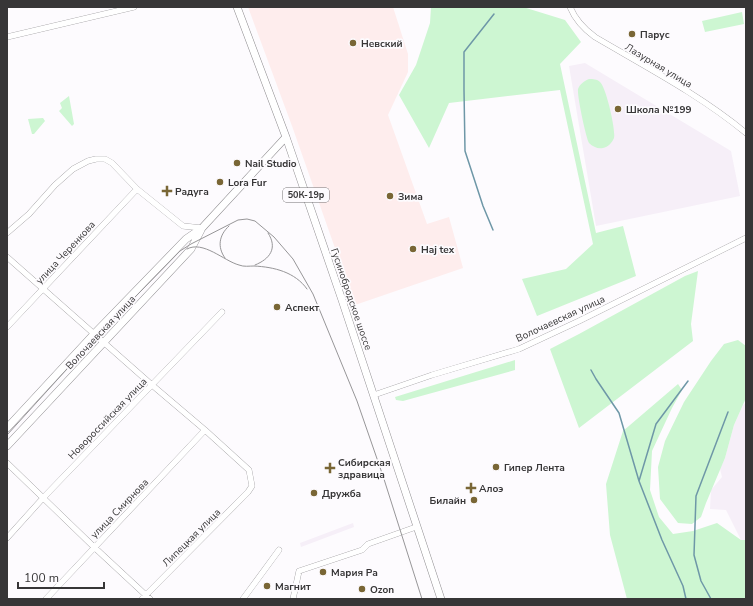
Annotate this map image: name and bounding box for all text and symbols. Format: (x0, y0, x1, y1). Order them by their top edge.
place label: Парус (640, 28, 670, 42)
marker: Парус (627, 29, 637, 39)
place label: Невский (361, 37, 403, 51)
marker: Невский (348, 38, 358, 48)
street label: Лазурная улица (622, 40, 695, 91)
place label: Школа №199 (626, 103, 691, 117)
marker: Школа №199 (613, 104, 623, 114)
place label: Nail Studio (245, 157, 297, 171)
marker: Nail Studio (232, 158, 242, 168)
place label: Lora Fur (228, 176, 267, 190)
marker: Lora Fur (215, 177, 225, 187)
place label: Радуга (175, 185, 209, 199)
marker: Радуга (162, 186, 172, 196)
road number: 50К-19р (283, 188, 329, 202)
place label: Зима (398, 190, 423, 204)
marker: Зима (385, 191, 395, 201)
street label: улица Черенкова (33, 218, 99, 287)
place label: Haj tex (421, 243, 455, 257)
marker: Haj tex (408, 244, 418, 254)
street label: Гусинобродское шоссе (327, 246, 375, 352)
street label: Волочаевская улица (514, 292, 607, 346)
street label: Волочаевская улица (63, 293, 139, 373)
place label: Аспект (285, 301, 319, 315)
marker: Аспект (272, 302, 282, 312)
street label: Новороссийская улица (65, 375, 150, 463)
place label: Сибирская здравица (338, 456, 391, 482)
place label: Гипер Лента (504, 461, 565, 475)
marker: Гипер Лента (491, 462, 501, 472)
marker: Сибирская здравица (325, 463, 335, 473)
street label: улица Смирнова (88, 476, 152, 542)
place label: Алоэ (479, 482, 503, 496)
marker: Алоэ (466, 483, 476, 493)
place label: Дружба (322, 487, 361, 501)
marker: Дружба (309, 488, 319, 498)
place label: Билайн (430, 494, 466, 508)
marker: Билайн (469, 495, 479, 505)
street label: Липецкая улица (160, 506, 224, 570)
scale bar (18, 564, 104, 590)
place label: Мария Ра (331, 566, 378, 580)
marker: Мария Ра (318, 567, 328, 577)
text: 100 m (24, 570, 59, 586)
place label: Магнит (275, 580, 311, 594)
marker: Магнит (262, 581, 272, 591)
place label: Ozon (370, 583, 394, 597)
marker: Ozon (357, 584, 367, 594)

